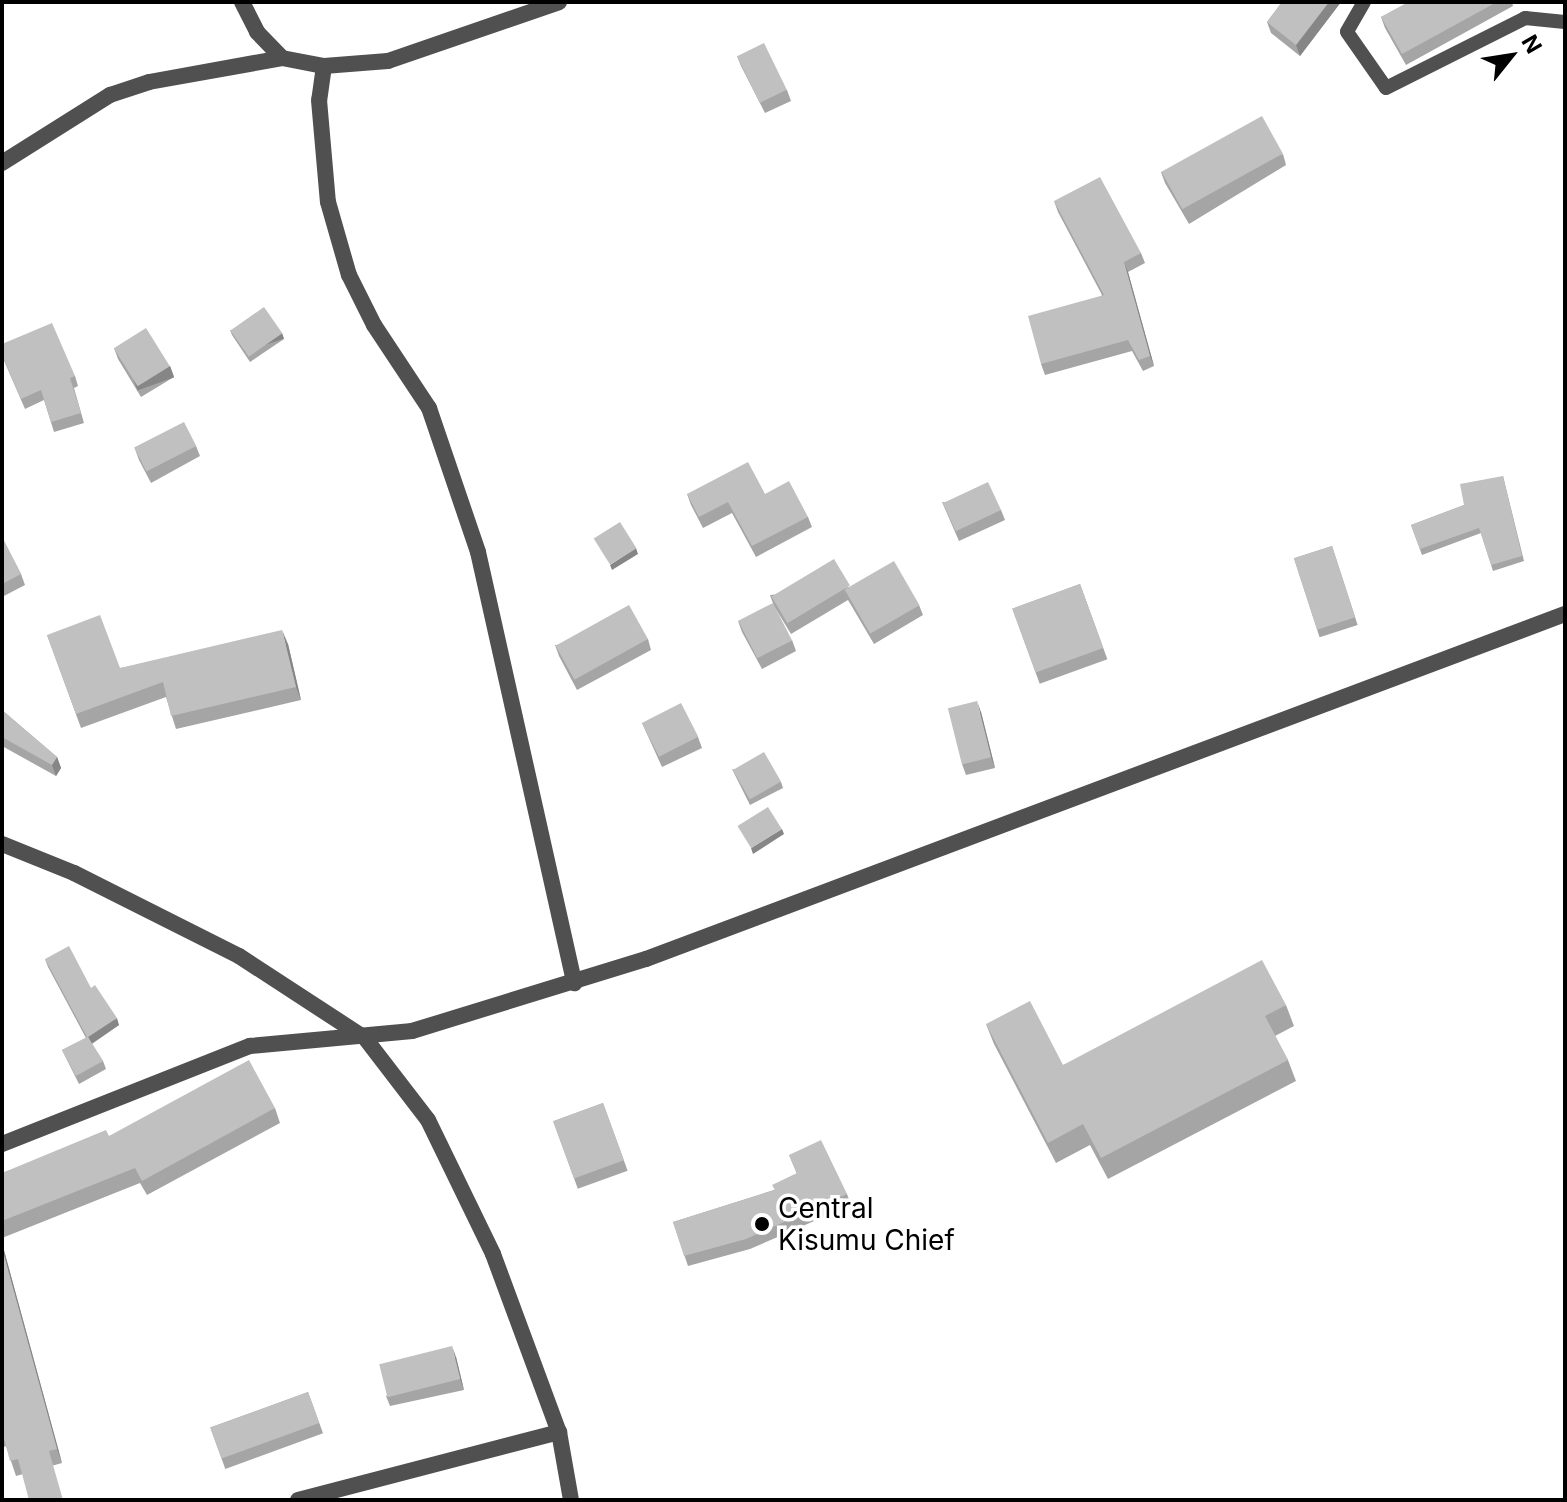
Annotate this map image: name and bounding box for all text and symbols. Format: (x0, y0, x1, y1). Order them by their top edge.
north arrow (1471, 16, 1551, 96)
text: N (1516, 30, 1547, 58)
place label: Central Kisumu Chief (778, 1191, 955, 1257)
marker: Central Kisumu Chief (753, 1215, 771, 1233)

